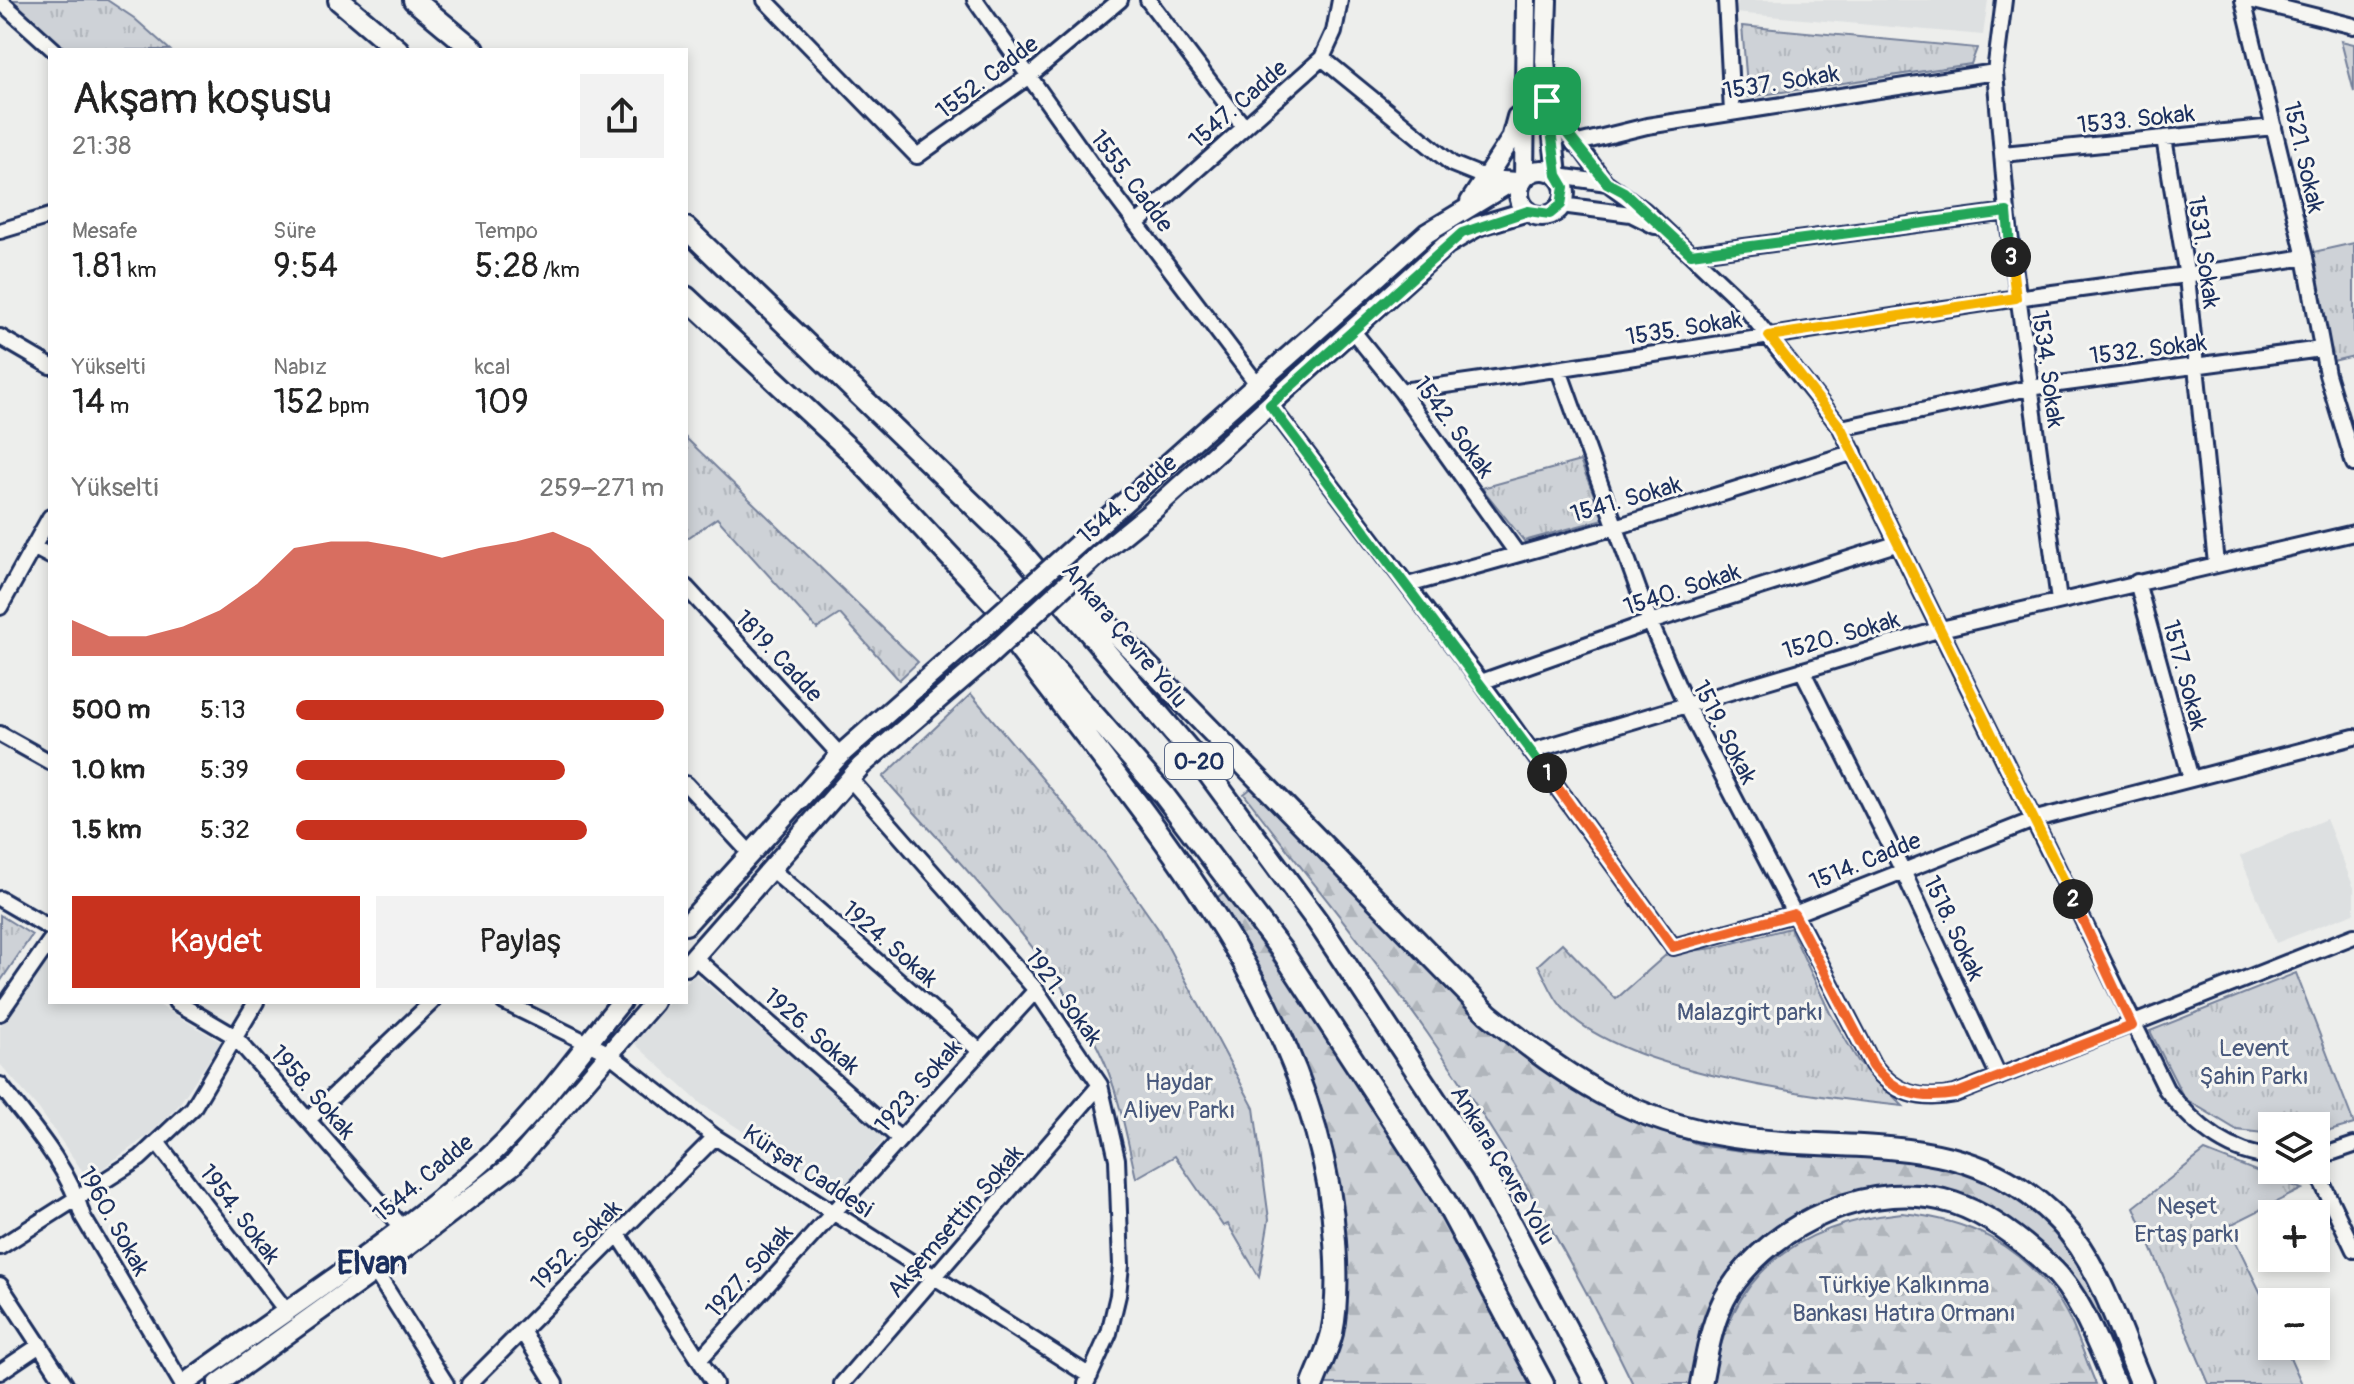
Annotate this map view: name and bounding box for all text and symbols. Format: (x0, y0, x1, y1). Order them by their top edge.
street label: 1552. Cadde (930, 29, 1044, 125)
street label: 1547. Cadde (1183, 54, 1294, 155)
street label: 1537. Sokak (1721, 59, 1841, 106)
pin (1513, 67, 1581, 135)
text: Akşam koşusu (72, 72, 332, 127)
button: share (580, 74, 664, 158)
icon: arrive (1525, 79, 1569, 123)
street label: 1521. Sokak (2277, 98, 2330, 216)
street label: 1533. Sokak (2076, 99, 2196, 140)
street label: 1555. Cadde (1084, 124, 1180, 238)
text: 21:38 (72, 130, 131, 162)
street label: 1531. Sokak (2181, 194, 2226, 310)
text: Mesafe (72, 217, 137, 245)
text: Süre (273, 217, 316, 245)
text: Tempo (475, 217, 538, 245)
pin: 3 (1991, 237, 2031, 277)
text: 3 (2005, 243, 2017, 271)
text: 1.81 (72, 245, 123, 288)
text: 9:54 (273, 245, 338, 288)
text: 5:28 (475, 245, 538, 288)
text: km (123, 256, 157, 284)
text: /km (538, 256, 580, 284)
street label: 1535. Sokak (1624, 305, 1744, 352)
street label: 1534. Sokak (2025, 309, 2070, 430)
street label: 1532. Sokak (2088, 328, 2208, 371)
text: Yükselti (72, 353, 145, 381)
text: Nabız (273, 353, 327, 381)
text: kcal (475, 353, 510, 381)
street label: 1542. Sokak (1407, 371, 1500, 484)
text: 14 (72, 381, 105, 424)
text: 152 (273, 381, 324, 424)
text: 109 (475, 381, 529, 424)
text: m (105, 392, 129, 420)
text: bpm (324, 392, 370, 420)
street label: 1544. Cadde (1072, 448, 1183, 550)
street label: 1541. Sokak (1567, 470, 1685, 529)
text: Yükselti (72, 472, 158, 504)
text: 259–271 m (539, 472, 664, 504)
street label: Ankara Çevre Yolu (1055, 557, 1194, 714)
street label: 1540. Sokak (1620, 557, 1744, 622)
street label: 1819. Cadde (729, 604, 829, 708)
street label: 1520. Sokak (1779, 605, 1903, 666)
street label: 1517. Sokak (2156, 617, 2213, 733)
street label: 1519. Sokak (1686, 675, 1763, 789)
text: 500 m (72, 694, 150, 726)
text: 5:13 (200, 694, 246, 726)
road number: O-20 (1165, 743, 1233, 779)
pin: 1 (1527, 753, 1567, 793)
text: 1.0 km (72, 754, 145, 786)
text: 5:39 (200, 754, 249, 786)
text: 1 (1543, 759, 1551, 787)
text: 1.5 km (72, 814, 142, 846)
text: 5:32 (200, 814, 250, 846)
street label: 1514. Cadde (1805, 826, 1925, 897)
street label: 1518. Sokak (1917, 871, 1990, 985)
pin: 2 (2053, 879, 2093, 919)
text: 2 (2067, 885, 2079, 913)
street label: 1924. Sokak (836, 895, 944, 994)
button: Kaydet (72, 896, 360, 988)
button: Paylaş (376, 896, 664, 988)
street label: 1921. Sokak (1019, 943, 1109, 1052)
street label: 1926. Sokak (758, 982, 866, 1081)
park label: Malazgirt parkı (1677, 998, 1823, 1027)
street label: 1923. Sokak (869, 1033, 968, 1139)
park label: Levent Şahin Parkı (2199, 1034, 2309, 1091)
street label: 1958. Sokak (264, 1039, 361, 1145)
park label: Haydar Aliyev Parkı (1122, 1068, 1236, 1125)
street label: Ankara Çevre Yolu (1444, 1080, 1561, 1250)
map controls (2258, 1112, 2330, 1360)
button: layers (2258, 1112, 2330, 1184)
street label: Kürşat Caddesi (737, 1119, 878, 1224)
street label: 1544. Cadde (367, 1128, 480, 1229)
street label: Akşemsettin Sokak (881, 1139, 1030, 1304)
street label: 1954. Sokak (193, 1159, 286, 1270)
street label: 1960. Sokak (72, 1161, 155, 1281)
park label: Neşet Ertaş parkı (2134, 1192, 2240, 1249)
street label: 1952. Sokak (525, 1194, 628, 1297)
button: + (2258, 1200, 2330, 1272)
street label: 1927. Sokak (700, 1218, 799, 1324)
district label: Elvan (337, 1244, 407, 1284)
park label: Türkiye Kalkınma Bankası Hatıra Ormanı (1792, 1271, 2016, 1328)
button: − (2258, 1288, 2330, 1360)

